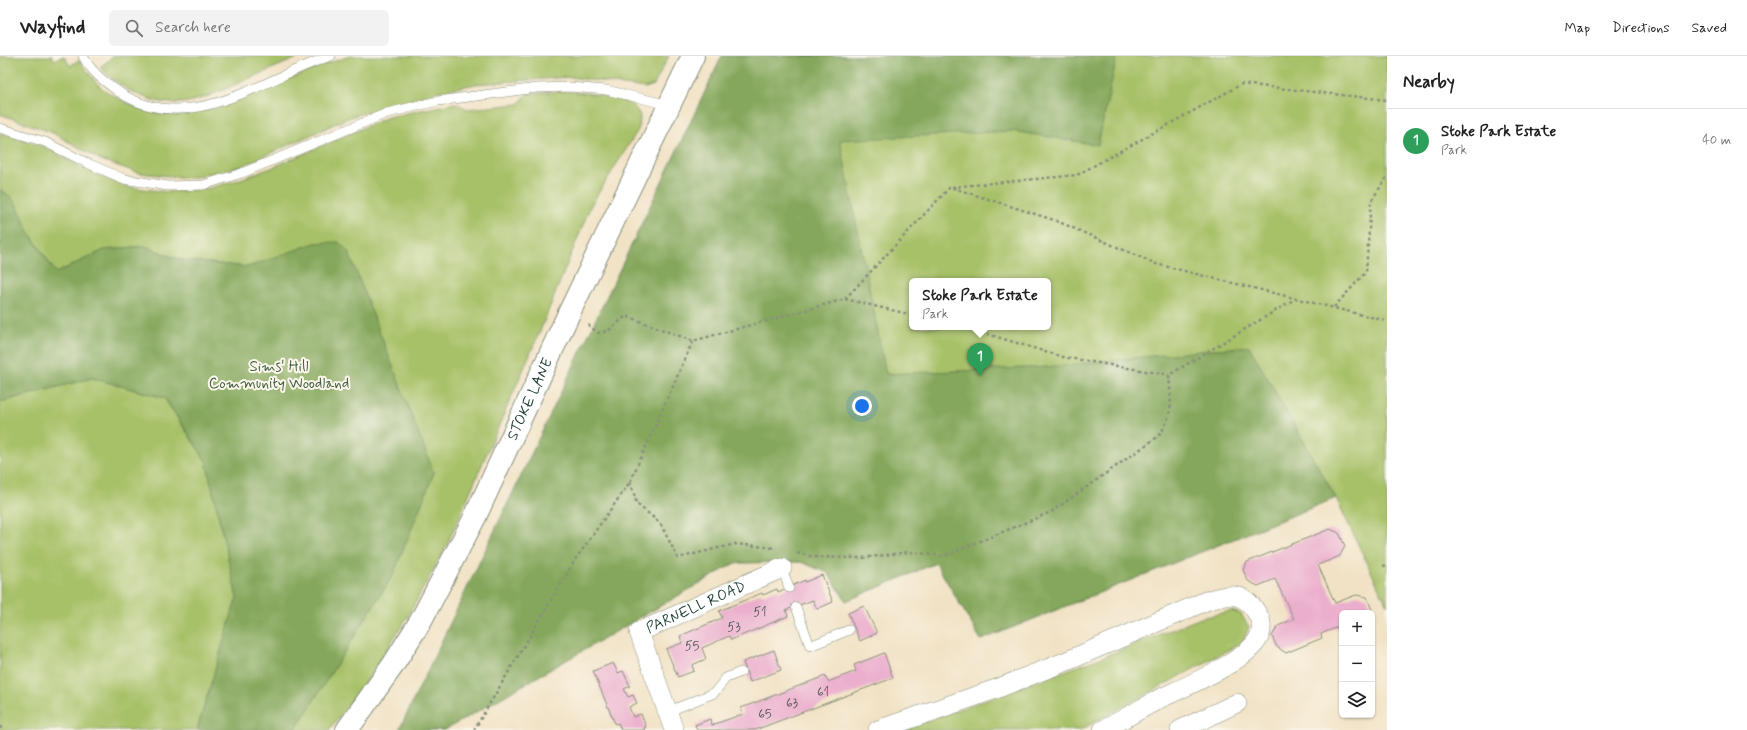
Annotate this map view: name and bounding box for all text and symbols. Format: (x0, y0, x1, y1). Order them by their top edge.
search box (109, 10, 389, 46)
text: Wayfind (20, 15, 85, 40)
icon: search (123, 17, 145, 39)
text: Search here (155, 18, 231, 38)
text: Map (1564, 19, 1590, 37)
text: Directions (1612, 19, 1670, 37)
text: Saved (1692, 19, 1727, 37)
text: Nearby (1403, 71, 1455, 93)
text: Stoke Park Estate (1441, 122, 1556, 142)
text: 1 (1413, 132, 1419, 149)
text: 40 m (1702, 132, 1731, 149)
text: Park (1441, 142, 1467, 159)
popup (909, 278, 1051, 330)
text: Stoke Park Estate (922, 286, 1038, 306)
text: Park (922, 306, 948, 323)
pin: 1 (967, 343, 993, 376)
street label: STOKE LANE (503, 355, 558, 444)
park label: Sims' Hill Community Woodland (209, 357, 349, 394)
your location (852, 396, 872, 416)
street label: PARNELL ROAD (643, 577, 749, 639)
house number: 51 (753, 604, 767, 621)
map controls (1339, 610, 1375, 718)
button: + (1339, 610, 1375, 646)
house number: 53 (727, 619, 741, 636)
house number: 55 (685, 638, 699, 655)
button: − (1339, 646, 1375, 682)
button: layers (1339, 682, 1375, 718)
house number: 61 (817, 684, 829, 701)
house number: 63 (786, 695, 799, 712)
house number: 65 (758, 706, 772, 723)

